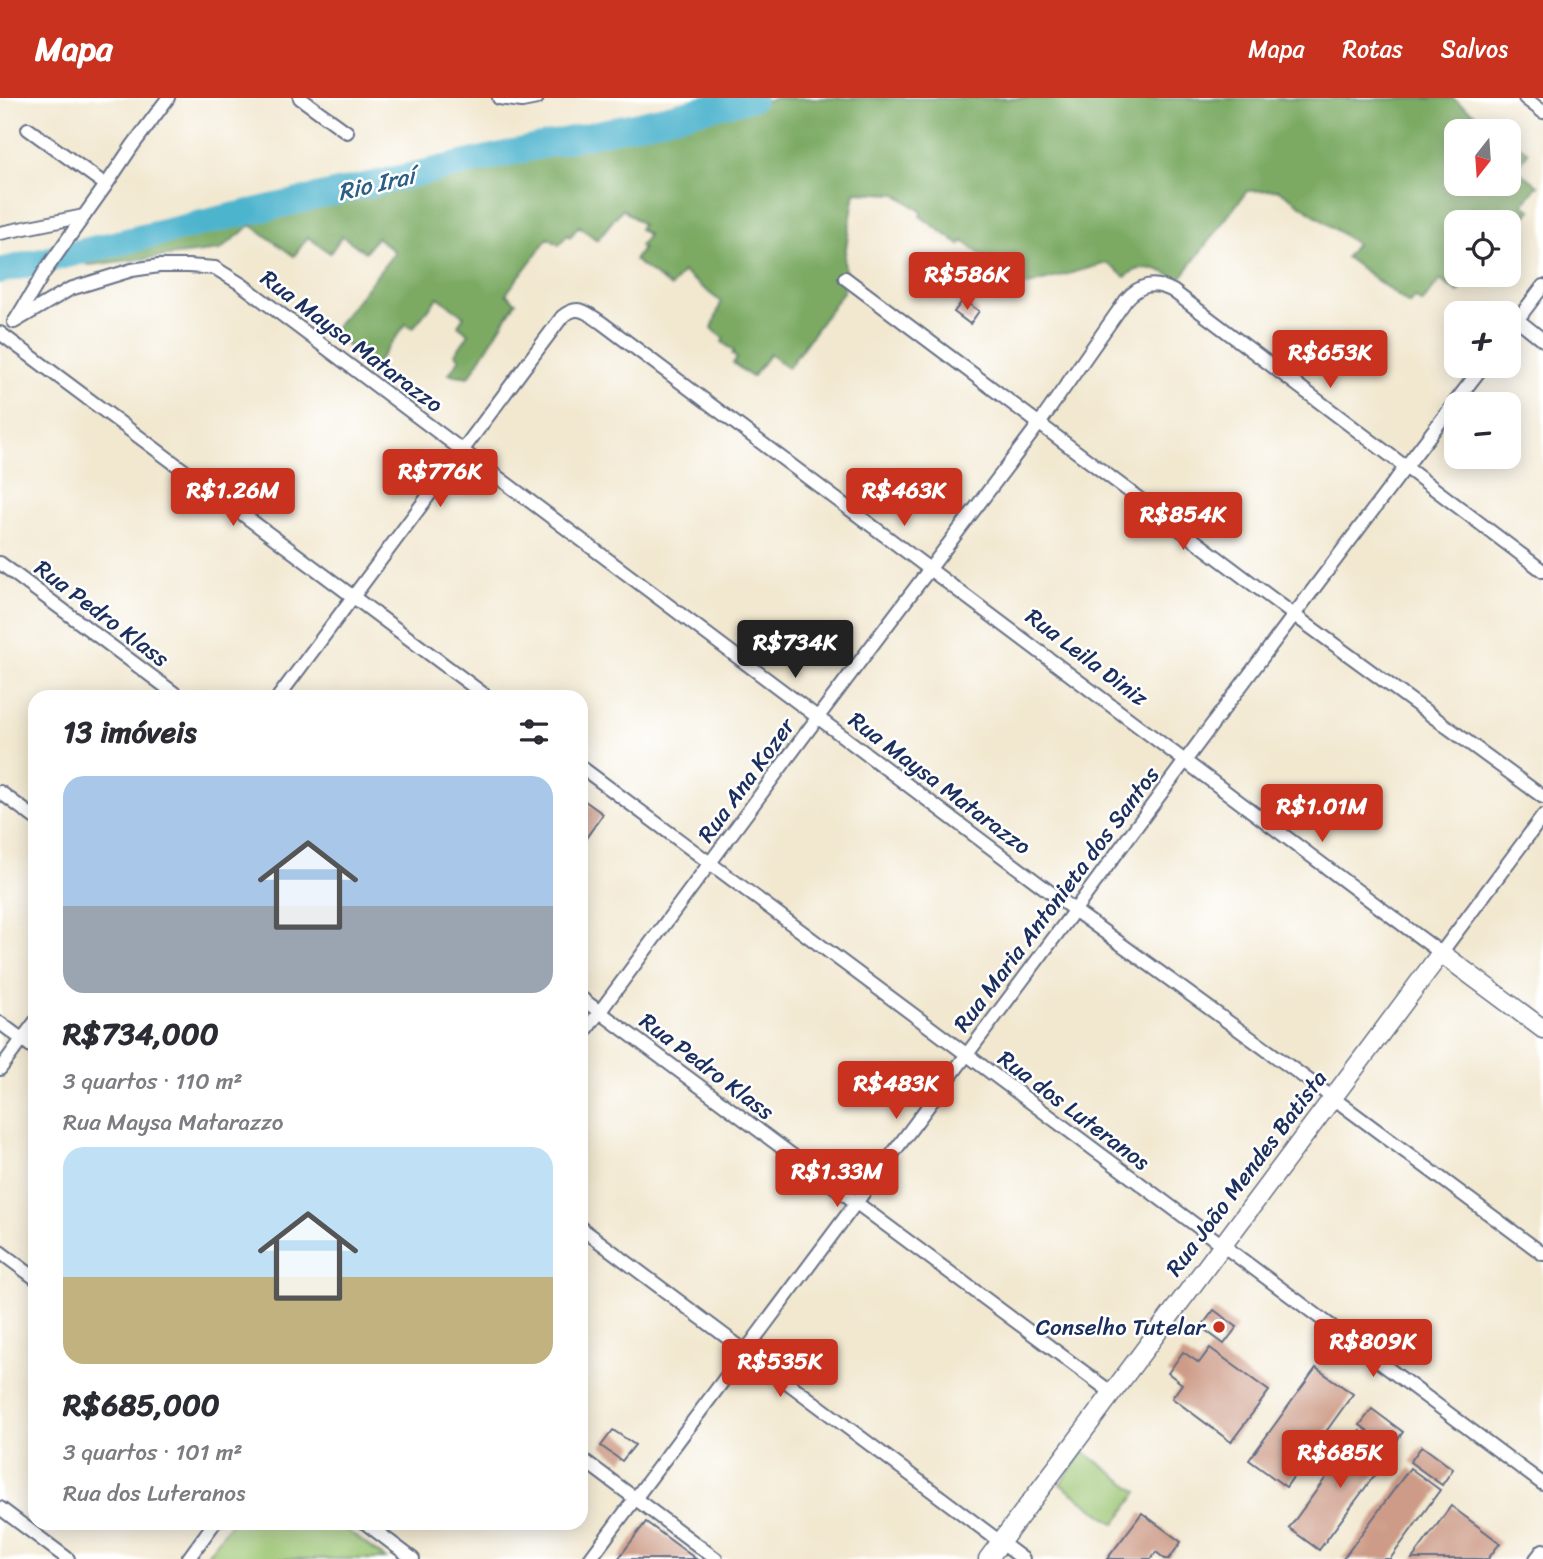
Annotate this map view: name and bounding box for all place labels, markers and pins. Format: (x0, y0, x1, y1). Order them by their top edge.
pin: R$586K (910, 252, 1024, 312)
pin: R$653K (1273, 330, 1387, 390)
pin: R$776K (383, 450, 497, 509)
pin: R$1.26M (168, 468, 298, 528)
pin: R$463K (847, 468, 961, 528)
pin: R$854K (1126, 492, 1240, 552)
pin: R$734K (738, 620, 852, 680)
pin: R$1.01M (1257, 784, 1387, 844)
pin: R$483K (839, 1062, 953, 1121)
pin: R$1.33M (772, 1150, 902, 1209)
place label: Conselho Tutelar (1036, 1307, 1207, 1348)
marker: Conselho Tutelar (1211, 1319, 1227, 1335)
pin: R$809K (1316, 1320, 1430, 1379)
pin: R$535K (723, 1340, 837, 1399)
pin: R$685K (1283, 1430, 1397, 1490)

